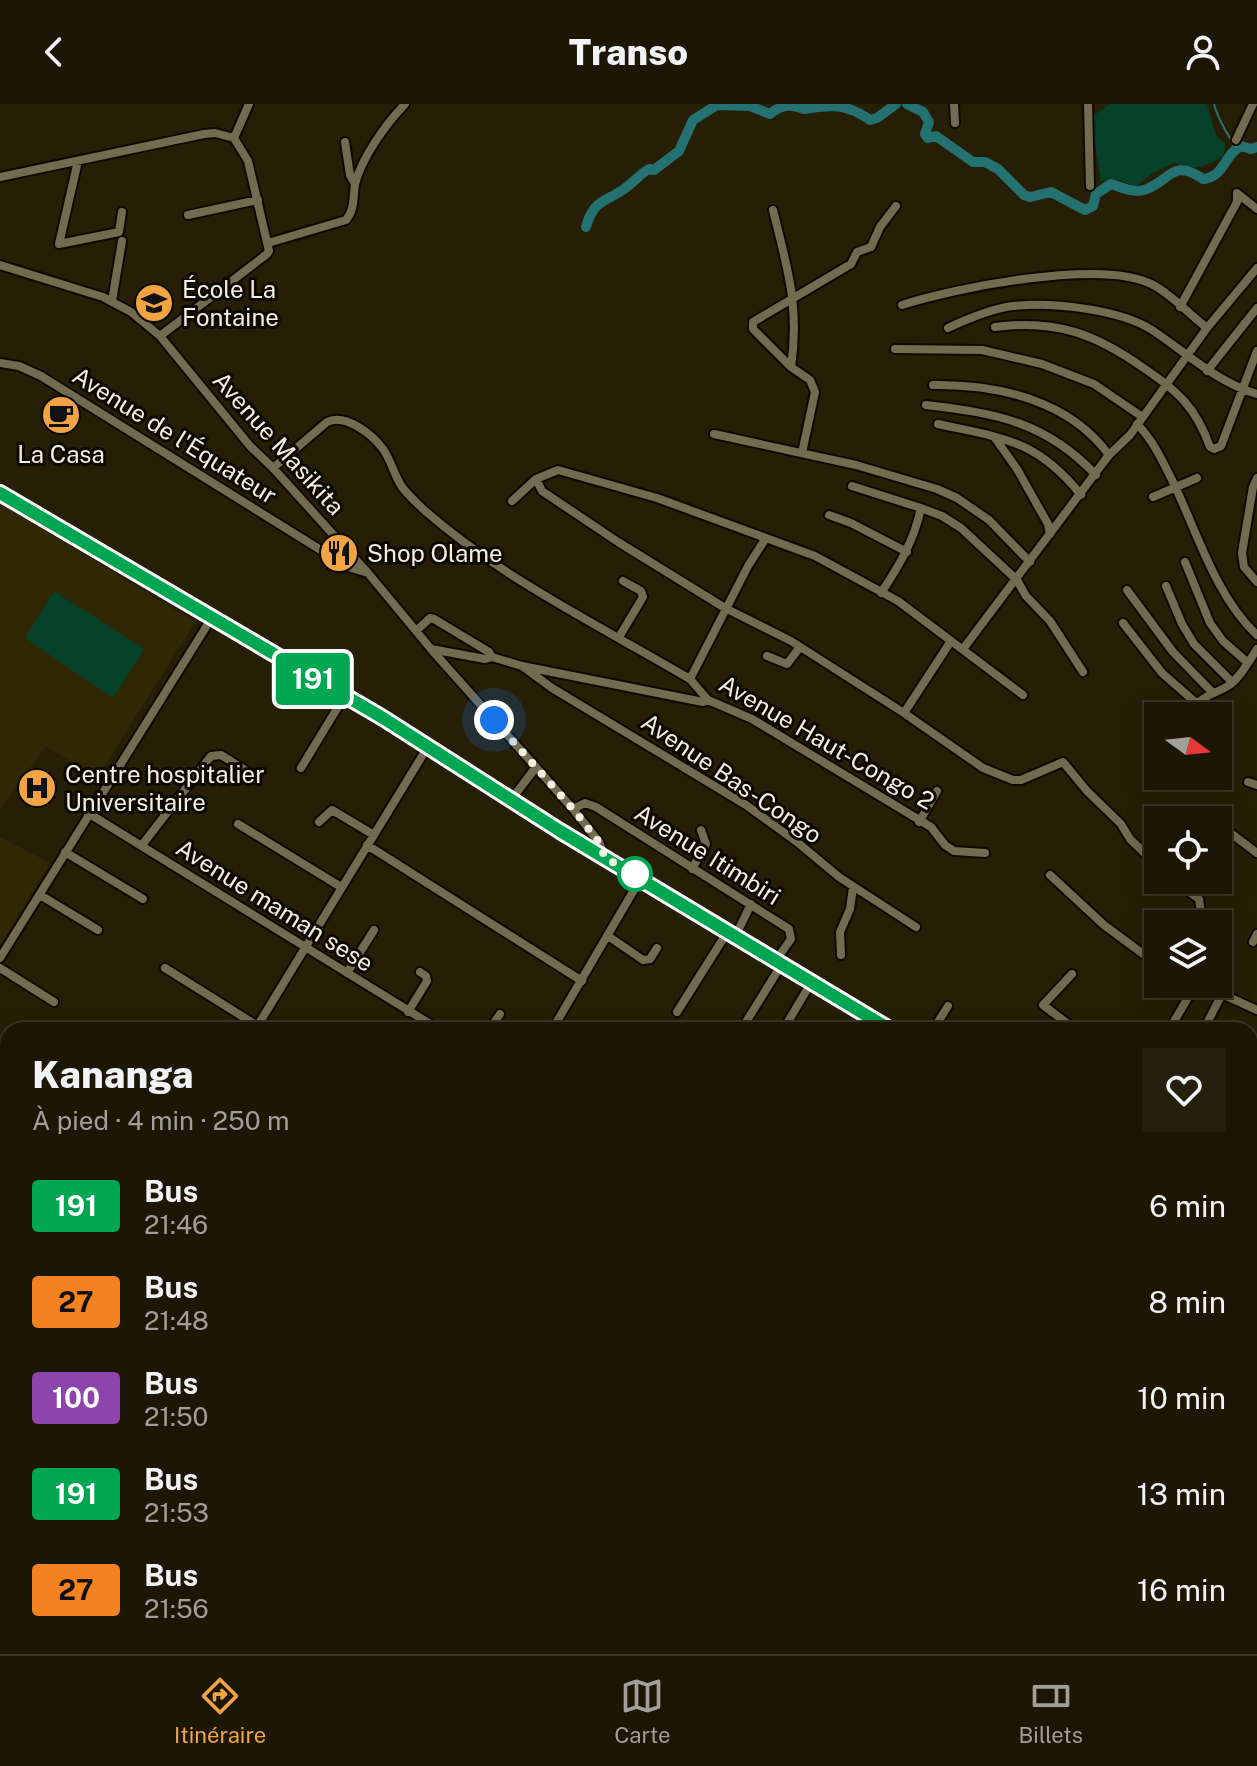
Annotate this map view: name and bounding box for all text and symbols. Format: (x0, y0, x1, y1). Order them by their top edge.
icon: back (32, 30, 76, 74)
icon: person (1181, 30, 1225, 74)
text: Transo (569, 31, 688, 73)
place label: École La Fontaine (182, 275, 279, 331)
school or university icon: École La Fontaine (133, 282, 175, 324)
street label: Avenue de l'Équateur (68, 361, 282, 509)
street label: Avenue Masikita (207, 366, 351, 520)
cafe icon: La Casa (40, 394, 82, 436)
place label: La Casa (17, 440, 105, 468)
restaurant icon: Shop Olame (318, 532, 360, 574)
place label: Shop Olame (367, 539, 503, 567)
line badge: 191 (267, 653, 359, 705)
text: 191 (292, 662, 334, 695)
street label: Avenue Haut-Congo 2 (715, 669, 939, 815)
your location (474, 700, 514, 740)
north arrow (1144, 702, 1232, 790)
map controls (1144, 702, 1232, 998)
street label: Avenue Bas-Congo (637, 707, 827, 849)
place label: Centre hospitalier Universitaire (65, 760, 265, 816)
hospital icon: Centre hospitalier Universitaire (16, 767, 58, 809)
street label: Avenue Itimbiri (630, 798, 786, 910)
button: locate (1144, 806, 1232, 894)
street label: Avenue maman sese (171, 833, 379, 977)
unlabelled marker (618, 857, 652, 891)
button: layers (1144, 910, 1232, 998)
button: heart (1142, 1048, 1226, 1132)
text: Kananga (32, 1052, 193, 1097)
text: À pied · 4 min · 250 m (32, 1105, 289, 1136)
text: Bus (144, 1173, 198, 1209)
text: 6 min (1149, 1188, 1226, 1224)
text: 191 (55, 1189, 97, 1222)
text: 21:46 (144, 1209, 208, 1240)
text: Bus (144, 1269, 198, 1305)
text: 8 min (1148, 1284, 1226, 1320)
text: 27 (58, 1285, 94, 1318)
text: 21:48 (144, 1305, 209, 1336)
text: Bus (144, 1365, 198, 1401)
text: 10 min (1137, 1380, 1226, 1416)
text: 100 (52, 1381, 100, 1414)
text: 21:50 (144, 1401, 209, 1432)
text: Bus (144, 1461, 198, 1497)
text: 13 min (1137, 1476, 1226, 1512)
text: 191 (55, 1477, 97, 1510)
text: 21:53 (144, 1497, 209, 1528)
text: Bus (144, 1557, 198, 1593)
text: 16 min (1137, 1572, 1226, 1608)
text: 27 (58, 1573, 94, 1606)
text: 21:56 (144, 1593, 209, 1624)
tab: Itinéraire (174, 1674, 266, 1748)
tab: Carte (614, 1674, 671, 1748)
tab: Billets (1019, 1674, 1083, 1748)

